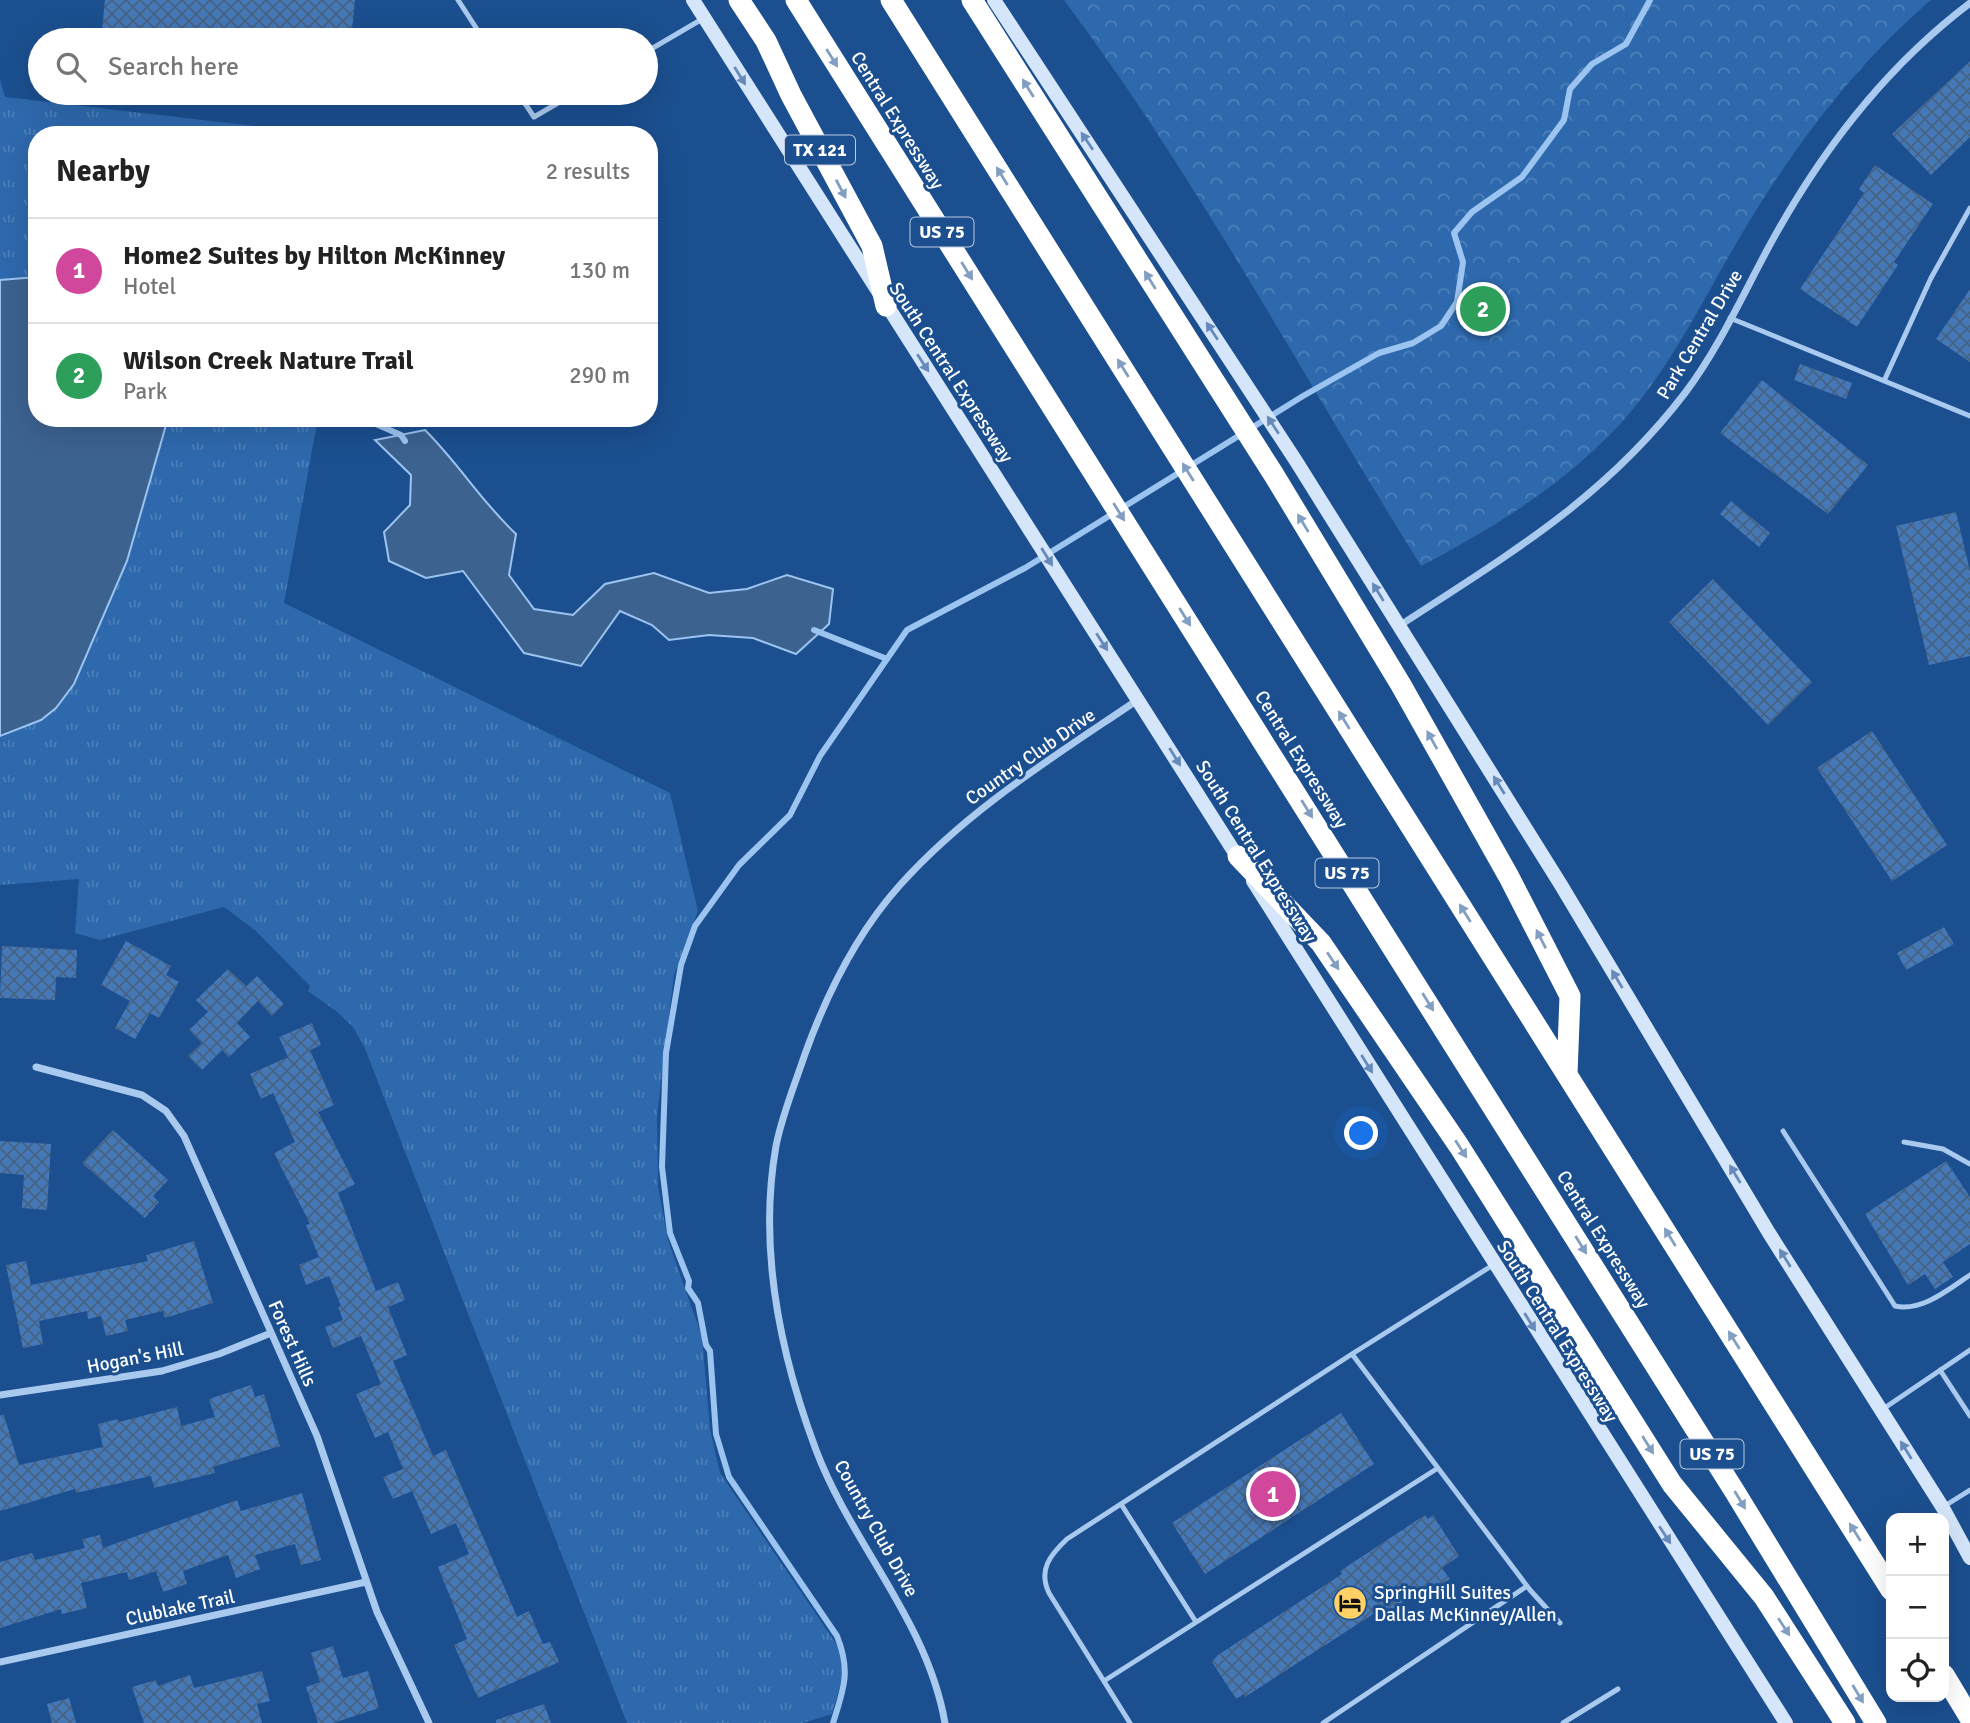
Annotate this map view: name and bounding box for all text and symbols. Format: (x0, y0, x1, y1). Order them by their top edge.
search box (28, 28, 658, 105)
street label: Central Expressway (845, 47, 949, 194)
icon: search (52, 48, 90, 86)
one-way arrow (826, 48, 839, 67)
text: Search here (108, 51, 239, 83)
one-way arrow (734, 66, 747, 85)
one-way arrow (1021, 78, 1034, 97)
one-way arrow (1080, 132, 1094, 150)
road number: TX 121 (785, 135, 855, 164)
text: Nearby (56, 153, 150, 190)
text: 2 results (546, 157, 630, 186)
one-way arrow (995, 166, 1008, 185)
one-way arrow (835, 179, 847, 199)
road number: US 75 (911, 218, 974, 246)
text: Home2 Suites by Hilton McKinney (123, 240, 505, 272)
text: 1 (73, 256, 85, 285)
text: 130 m (569, 256, 630, 285)
one-way arrow (960, 261, 973, 280)
street label: Park Central Drive (1652, 265, 1748, 404)
one-way arrow (1143, 270, 1156, 290)
text: Hotel (123, 272, 176, 301)
street label: South Central Expressway (884, 278, 1019, 467)
pin: 2 (1460, 283, 1506, 335)
one-way arrow (1206, 322, 1219, 341)
text: Wilson Creek Nature Trail (123, 345, 414, 377)
one-way arrow (916, 354, 929, 373)
one-way arrow (1117, 359, 1130, 378)
text: 2 (73, 361, 85, 390)
text: 290 m (569, 361, 630, 390)
text: Park (123, 377, 167, 406)
one-way arrow (1266, 415, 1279, 434)
one-way arrow (1181, 462, 1194, 481)
one-way arrow (1112, 503, 1125, 522)
one-way arrow (1297, 514, 1310, 533)
one-way arrow (1041, 547, 1054, 567)
one-way arrow (1372, 582, 1385, 602)
one-way arrow (1179, 608, 1192, 627)
one-way arrow (1095, 633, 1109, 651)
street label: Central Expressway (1249, 686, 1353, 833)
street label: Country Club Drive (961, 703, 1100, 811)
one-way arrow (1337, 710, 1350, 730)
one-way arrow (1426, 730, 1438, 749)
one-way arrow (1169, 747, 1182, 767)
street label: South Central Expressway (1190, 756, 1322, 947)
one-way arrow (1492, 776, 1505, 795)
one-way arrow (1301, 800, 1314, 819)
road number: US 75 (1316, 858, 1378, 888)
one-way arrow (1459, 903, 1472, 922)
one-way arrow (1535, 930, 1547, 949)
one-way arrow (1326, 952, 1340, 970)
one-way arrow (1611, 970, 1624, 989)
one-way arrow (1422, 992, 1435, 1012)
one-way arrow (1361, 1054, 1374, 1074)
your location (1344, 1116, 1378, 1150)
one-way arrow (1454, 1139, 1467, 1159)
one-way arrow (1728, 1165, 1741, 1184)
street label: Central Expressway (1551, 1166, 1655, 1313)
one-way arrow (1663, 1228, 1676, 1247)
one-way arrow (1574, 1235, 1587, 1254)
street label: South Central Expressway (1491, 1236, 1623, 1427)
one-way arrow (1778, 1248, 1791, 1267)
street label: Forest Hills (262, 1297, 322, 1390)
one-way arrow (1523, 1313, 1536, 1332)
one-way arrow (1727, 1330, 1740, 1349)
street label: Hogan's Hill (85, 1337, 186, 1379)
one-way arrow (1641, 1435, 1654, 1455)
road number: US 75 (1680, 1440, 1744, 1469)
one-way arrow (1900, 1440, 1913, 1460)
street label: Country Club Drive (829, 1456, 924, 1601)
pin: 1 (1250, 1468, 1296, 1520)
one-way arrow (1734, 1490, 1747, 1509)
map controls (1886, 1513, 1949, 1702)
button: + (1886, 1513, 1949, 1576)
one-way arrow (1848, 1523, 1861, 1542)
one-way arrow (1658, 1526, 1672, 1544)
button: − (1886, 1576, 1949, 1639)
place label: SpringHill Suites Dallas McKinney/Allen (1374, 1581, 1557, 1627)
hotel icon: SpringHill Suites Dallas McKinney/Allen (1331, 1584, 1369, 1622)
street label: Clublake Trail (123, 1585, 237, 1631)
one-way arrow (1777, 1617, 1790, 1637)
button: locate (1886, 1639, 1949, 1702)
one-way arrow (1852, 1685, 1865, 1704)

